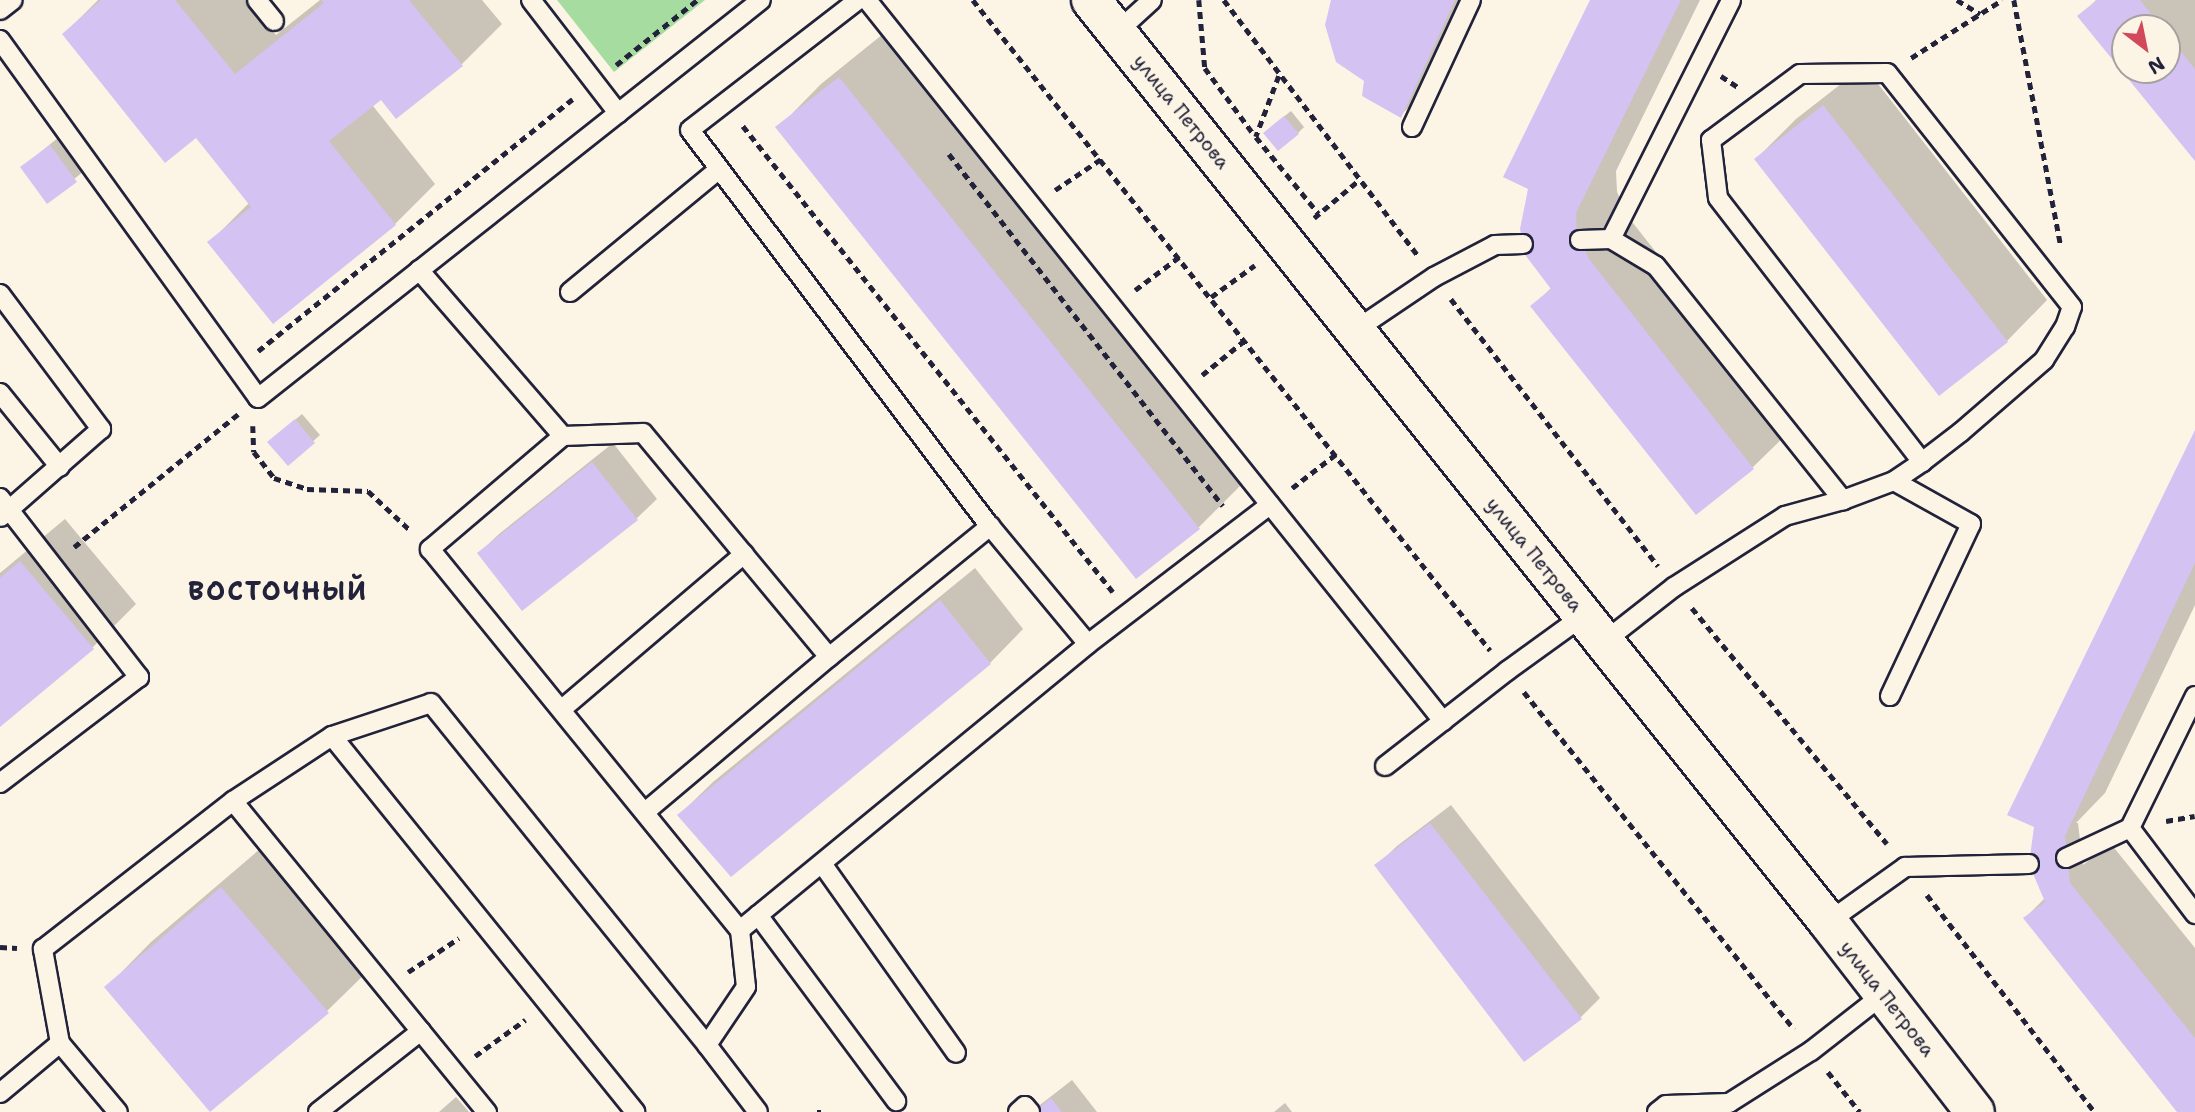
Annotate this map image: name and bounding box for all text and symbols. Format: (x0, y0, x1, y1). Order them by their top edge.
north arrow (2111, 14, 2181, 84)
street label: улица Петрова (1128, 50, 1234, 174)
text: N (2143, 51, 2169, 80)
street label: улица Петрова (1481, 493, 1587, 617)
district label: ВОСТОЧНЫЙ (189, 575, 367, 607)
street label: улица Петрова (1835, 937, 1939, 1061)

